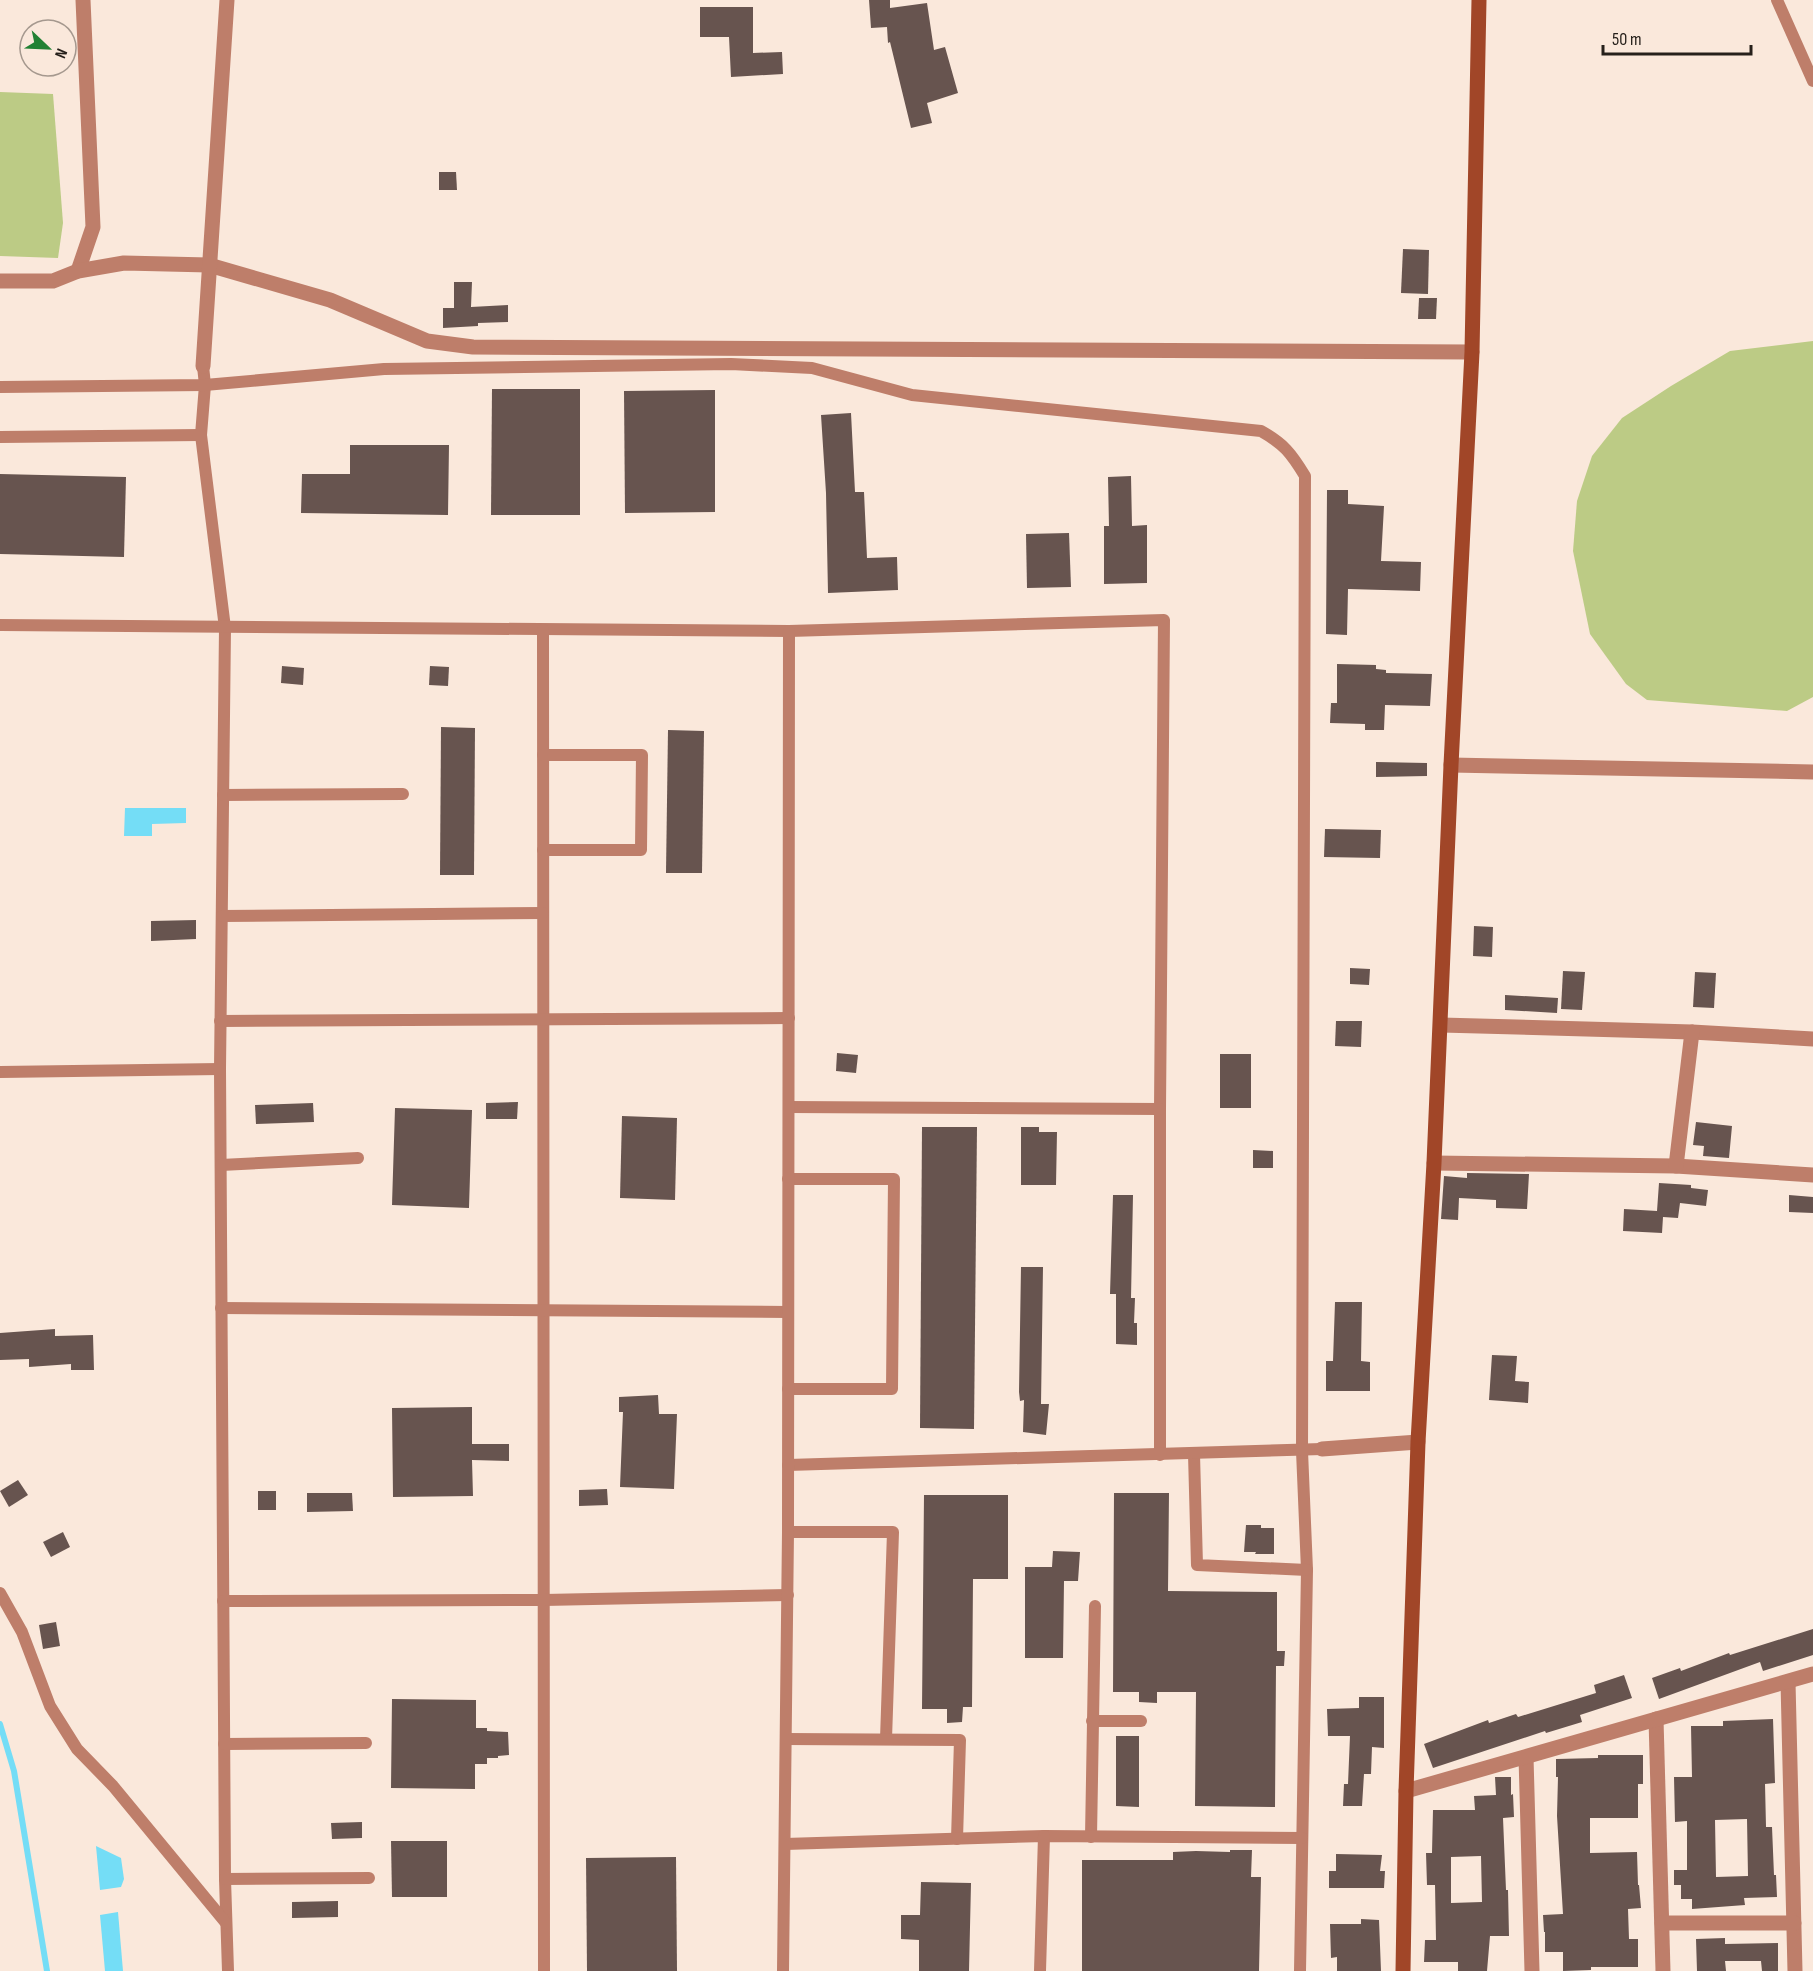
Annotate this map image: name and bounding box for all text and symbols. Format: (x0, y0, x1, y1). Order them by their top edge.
north arrow (18, 18, 78, 78)
scale bar (1603, 18, 1752, 56)
text: 50 m (1612, 29, 1642, 50)
text: N (50, 46, 71, 61)

